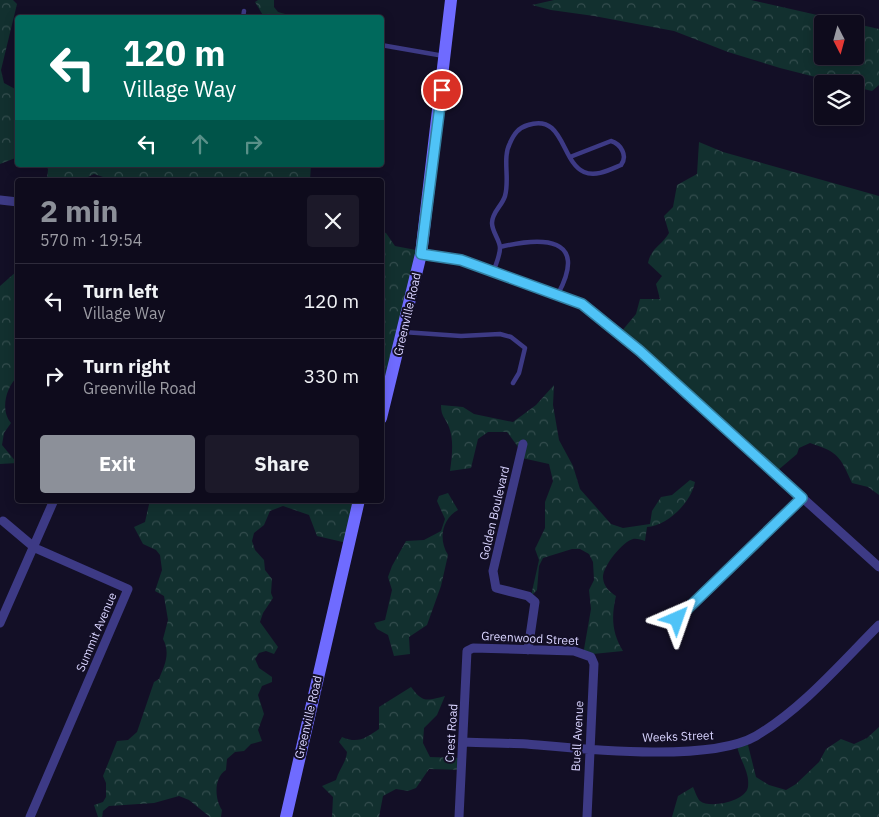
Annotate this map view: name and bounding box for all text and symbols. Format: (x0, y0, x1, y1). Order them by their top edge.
north arrow (814, 15, 864, 65)
map controls (814, 15, 864, 125)
text: 120 m (123, 30, 226, 76)
icon: left (40, 35, 105, 100)
pin (421, 69, 463, 111)
text: Village Way (123, 74, 236, 103)
button: layers (814, 75, 864, 125)
icon: arrive (428, 76, 456, 104)
icon: left (133, 130, 161, 158)
icon: ahead (186, 130, 214, 158)
icon: right (239, 130, 267, 158)
text: 2 min (40, 191, 118, 230)
button: close (307, 195, 359, 247)
text: 570 m · 19:54 (40, 230, 142, 250)
street label: Greenville Road (390, 271, 424, 357)
text: Turn left (83, 279, 159, 303)
icon: left (40, 287, 68, 315)
text: 120 m (304, 289, 359, 313)
text: Village Way (83, 303, 165, 323)
text: Turn right (83, 354, 170, 378)
icon: right (40, 362, 68, 390)
text: 330 m (304, 364, 359, 388)
text: Greenville Road (83, 378, 196, 398)
button: Exit (40, 435, 195, 493)
button: Share (205, 435, 359, 493)
street label: Golden Boulevard (476, 464, 512, 562)
street label: Summit Avenue (73, 590, 120, 674)
position arrow (650, 592, 702, 644)
street label: Greenwood Street (481, 628, 579, 648)
street label: Greenville Road (291, 674, 325, 760)
street label: Buell Avenue (568, 700, 586, 772)
street label: Crest Road (441, 703, 461, 763)
street label: Weeks Street (642, 727, 714, 745)

